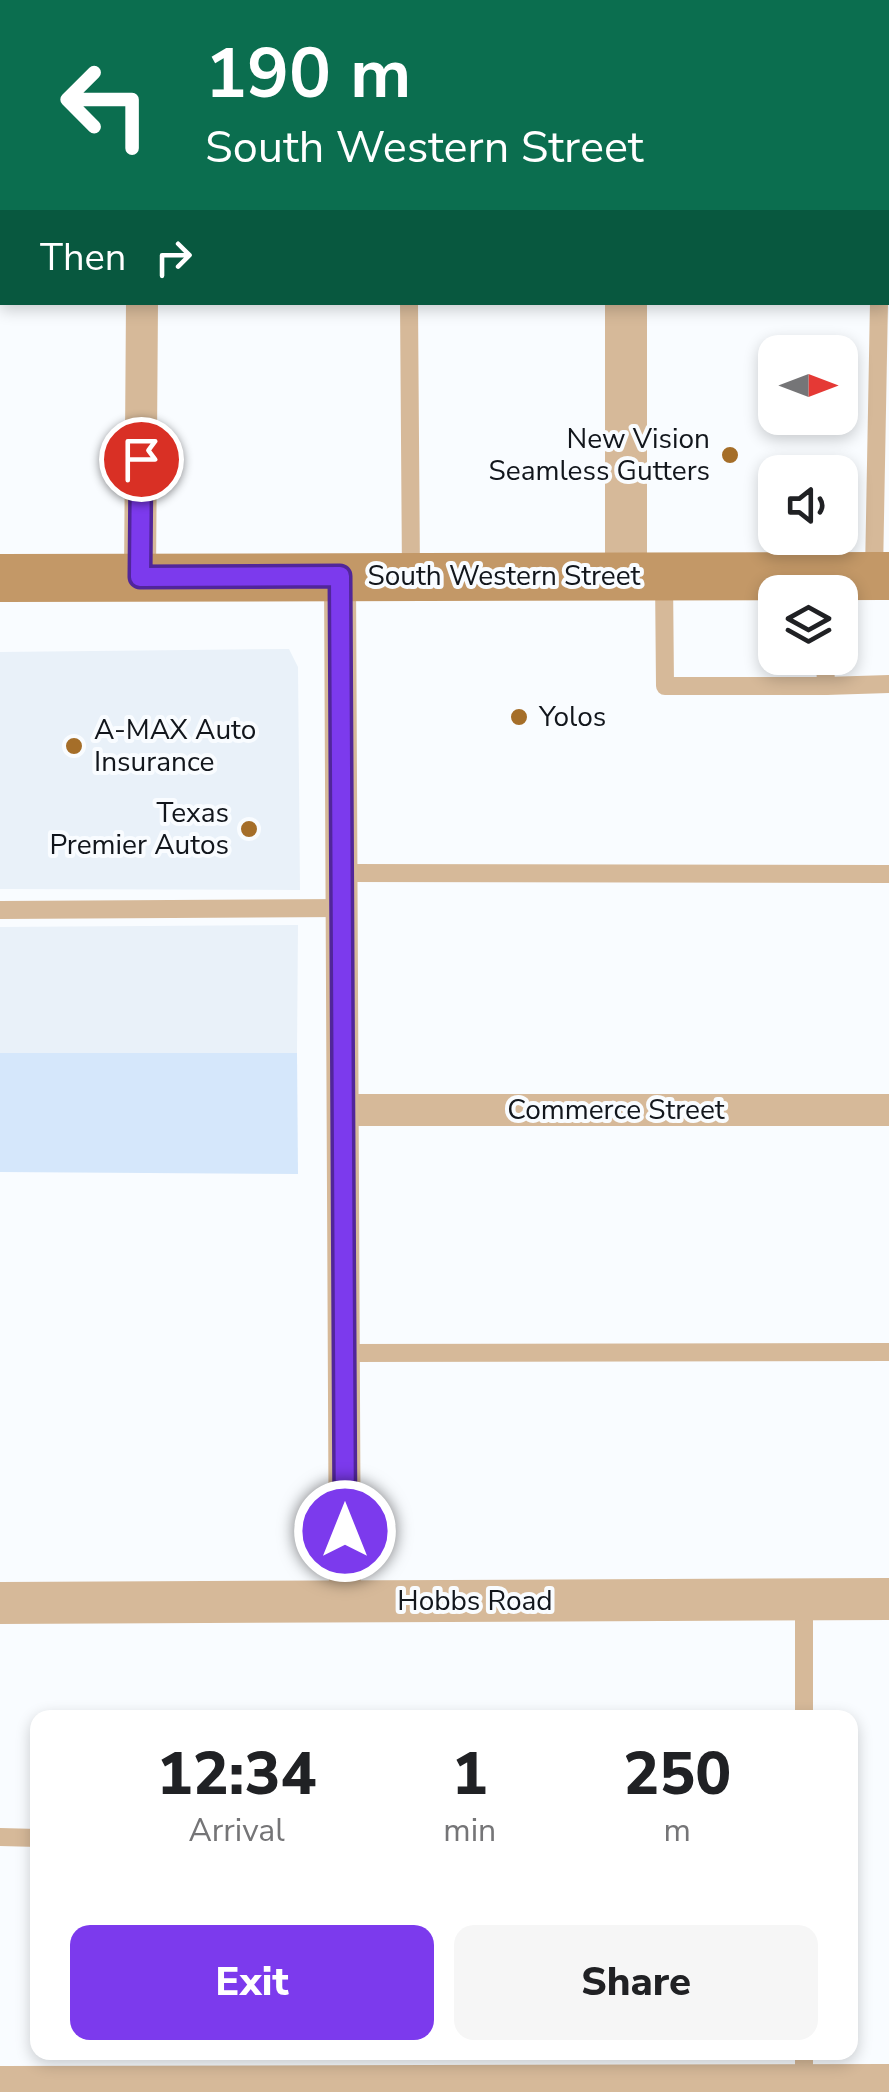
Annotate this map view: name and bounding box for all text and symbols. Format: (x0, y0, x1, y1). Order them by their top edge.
text: 190 m (205, 26, 411, 122)
icon: left (40, 40, 170, 170)
text: South Western Street (205, 117, 644, 178)
icon: right (146, 230, 201, 285)
text: Then (40, 232, 126, 283)
north arrow (758, 335, 858, 435)
map controls (758, 335, 858, 675)
pin (99, 417, 184, 502)
place label: New Vision Seamless Gutters (489, 420, 710, 490)
icon: arrive (114, 432, 169, 487)
marker: New Vision Seamless Gutters (719, 444, 741, 466)
button: sound (758, 455, 858, 555)
street label: South Western Street (368, 557, 641, 595)
button: layers (758, 575, 858, 675)
place label: Yolos (538, 698, 606, 736)
marker: Yolos (508, 706, 530, 728)
place label: A-MAX Auto Insurance (94, 711, 256, 781)
marker: A-MAX Auto Insurance (63, 735, 85, 757)
place label: Texas Premier Autos (49, 794, 229, 864)
marker: Texas Premier Autos (238, 818, 260, 840)
street label: Commerce Street (507, 1091, 725, 1129)
position arrow (293, 1479, 397, 1583)
street label: Hobbs Road (397, 1582, 553, 1620)
text: 12:34 (157, 1733, 316, 1815)
text: 1 (452, 1733, 488, 1815)
text: 250 (623, 1733, 731, 1815)
text: Arrival (189, 1809, 285, 1852)
text: min (443, 1809, 496, 1852)
text: m (663, 1809, 691, 1852)
button: Exit (70, 1925, 434, 2040)
button: Share (454, 1925, 818, 2040)

